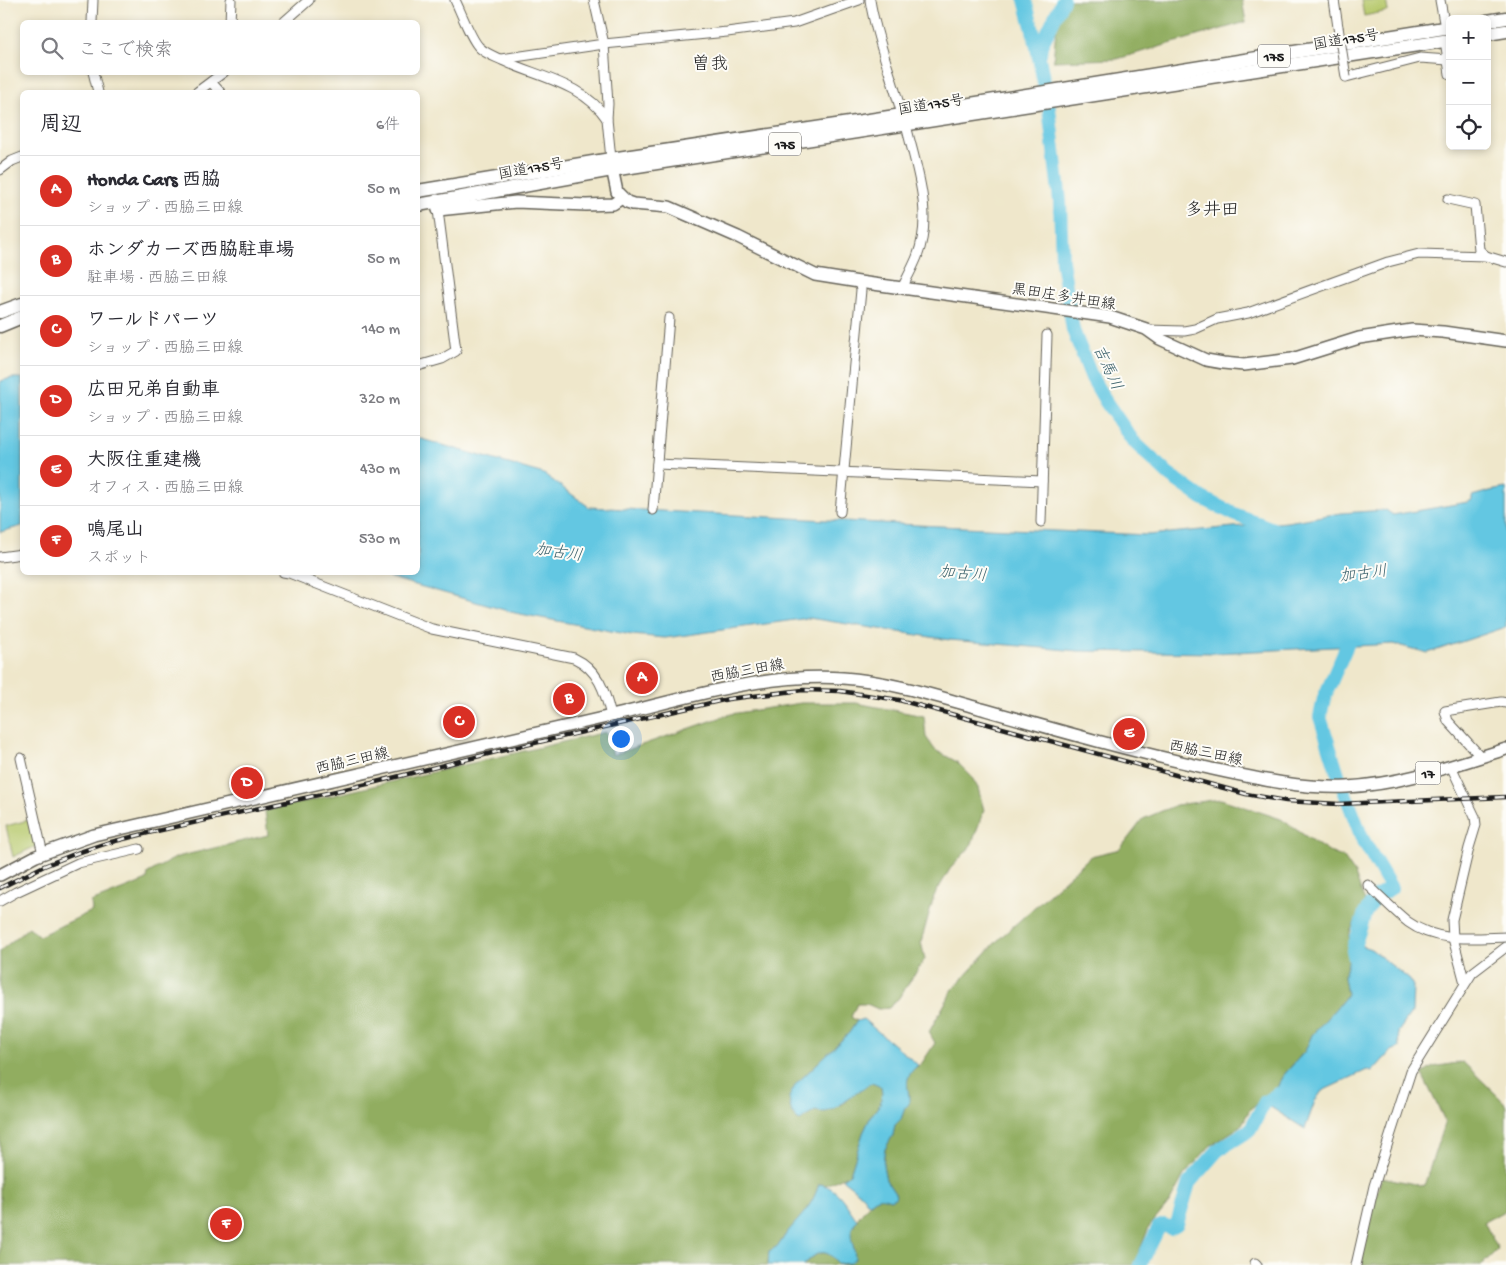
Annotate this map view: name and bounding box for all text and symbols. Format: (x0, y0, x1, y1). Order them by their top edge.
map controls (1446, 15, 1491, 150)
button: + (1446, 15, 1491, 60)
search box (20, 20, 420, 75)
street label: 国道175号 (1312, 27, 1381, 55)
icon: search (38, 34, 66, 62)
text: ここで検索 (78, 40, 173, 63)
road number: 175 (1258, 44, 1290, 68)
district label: 曽我 (692, 54, 728, 76)
button: − (1446, 60, 1491, 105)
street label: 国道175号 (897, 92, 966, 120)
button: locate (1446, 105, 1491, 150)
text: 周辺 (40, 114, 82, 139)
text: 6件 (376, 117, 400, 136)
road number: 175 (769, 132, 801, 156)
street label: 国道175号 (497, 155, 566, 185)
text: Honda Cars 西脇 (87, 170, 220, 193)
text: A (51, 181, 61, 200)
text: 50 m (367, 181, 400, 200)
text: ショップ · 西脇三田線 (87, 200, 243, 219)
district label: 多井田 (1185, 200, 1239, 222)
text: ホンダカーズ西脇駐車場 (87, 240, 294, 263)
text: B (52, 251, 60, 270)
text: 50 m (367, 251, 400, 270)
text: 駐車場 · 西脇三田線 (87, 270, 228, 289)
street label: 黒田庄多井田線 (1010, 280, 1117, 315)
text: ワールドパーツ (87, 310, 219, 333)
text: C (52, 321, 60, 340)
text: 140 m (362, 321, 400, 340)
text: ショップ · 西脇三田線 (87, 340, 243, 359)
water label: 吉馬川 (1087, 342, 1125, 394)
text: 広田兄弟自動車 (87, 380, 220, 403)
text: D (51, 391, 61, 410)
text: 320 m (360, 391, 400, 410)
text: ショップ · 西脇三田線 (87, 410, 243, 429)
text: 大阪住重建機 (87, 450, 201, 473)
text: E (51, 461, 61, 480)
text: 430 m (360, 461, 400, 480)
text: オフィス · 西脇三田線 (87, 480, 244, 499)
text: 鳴尾山 (87, 520, 144, 543)
text: F (52, 531, 60, 550)
text: 530 m (359, 531, 400, 550)
water label: 加古川 (533, 541, 584, 567)
text: スポット (87, 550, 151, 569)
water label: 加古川 (1338, 562, 1388, 588)
water label: 加古川 (938, 563, 988, 587)
street label: 西脇三田線 (709, 656, 786, 687)
pin: A (626, 659, 658, 697)
pin: B (553, 680, 585, 718)
pin: C (443, 703, 475, 741)
pin: E (1113, 715, 1145, 753)
your location (608, 726, 634, 752)
street label: 西脇三田線 (1167, 736, 1244, 771)
street label: 西脇三田線 (314, 744, 391, 779)
road number: 17 (1416, 761, 1440, 784)
pin: D (231, 764, 263, 802)
pin: F (210, 1205, 242, 1243)

